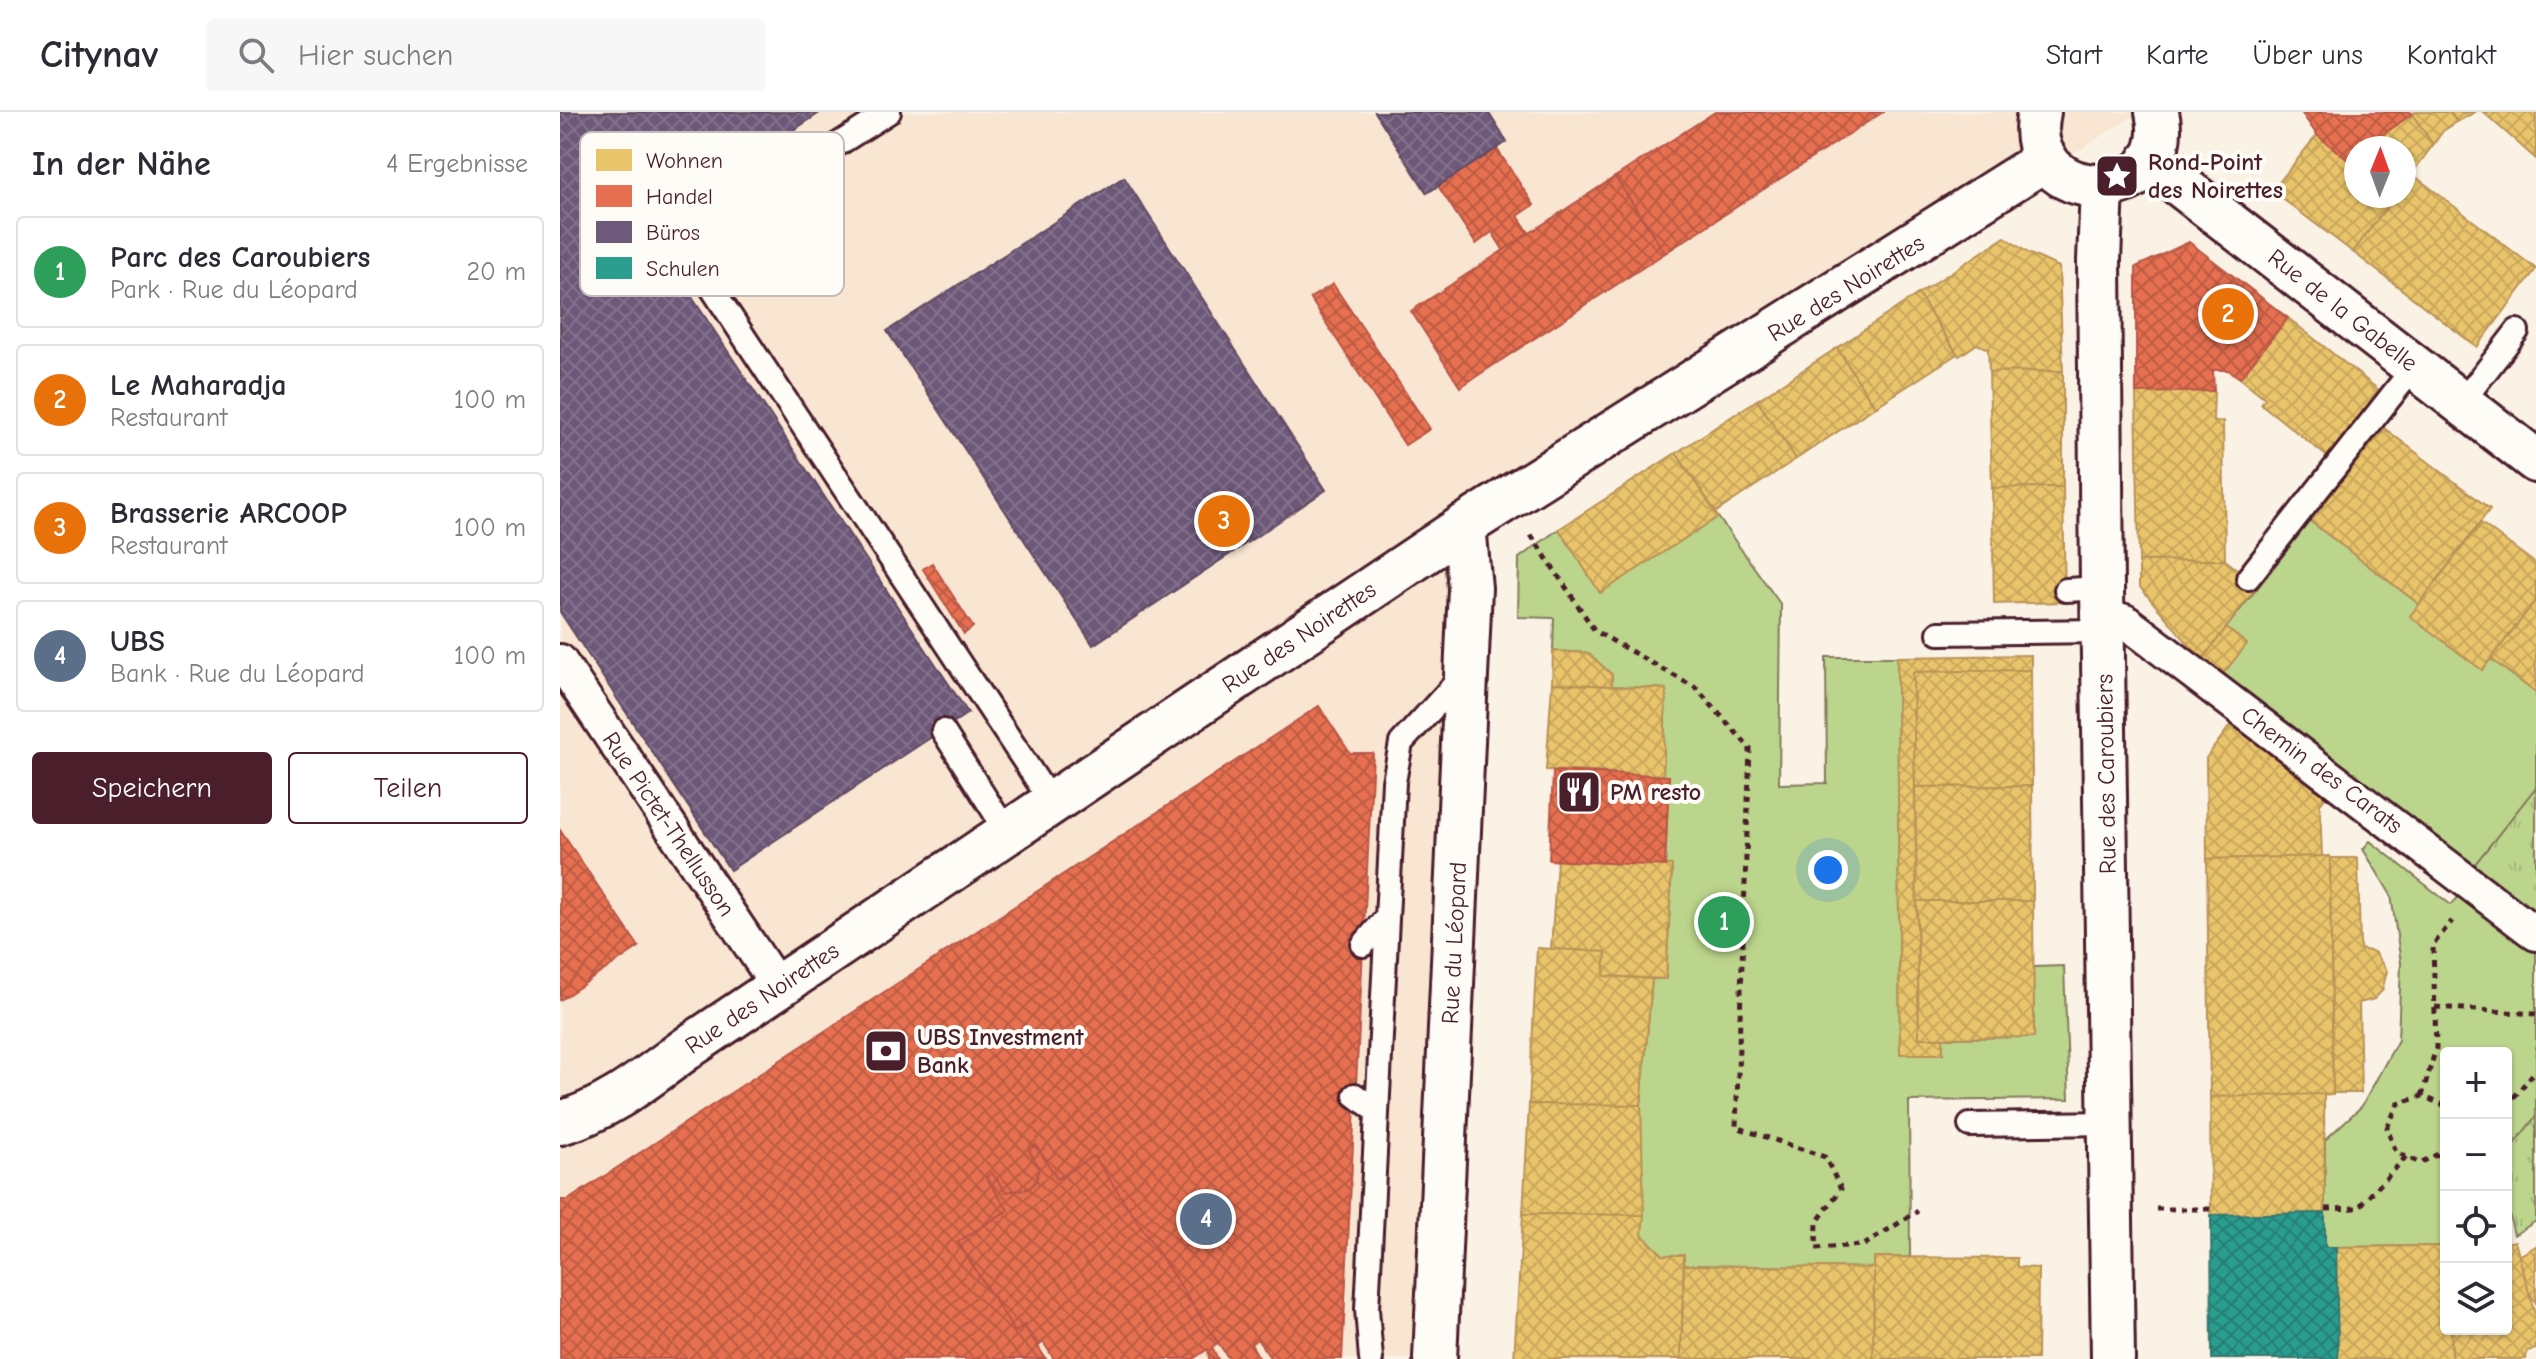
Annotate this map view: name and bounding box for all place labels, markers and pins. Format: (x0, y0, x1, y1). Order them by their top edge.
place label: Rond-Point des Noirettes (2148, 148, 2283, 204)
place icon: Rond-Point des Noirettes (2093, 152, 2141, 200)
pin: 2 (2202, 284, 2254, 344)
pin: 3 (1198, 491, 1250, 551)
restaurant icon: PM resto (1555, 768, 1603, 816)
place label: PM resto (1610, 778, 1701, 806)
pin: 1 (1698, 892, 1750, 952)
place label: UBS Investment Bank (917, 1023, 1085, 1079)
bank icon: UBS Investment Bank (862, 1027, 910, 1075)
pin: 4 (1180, 1189, 1232, 1249)

